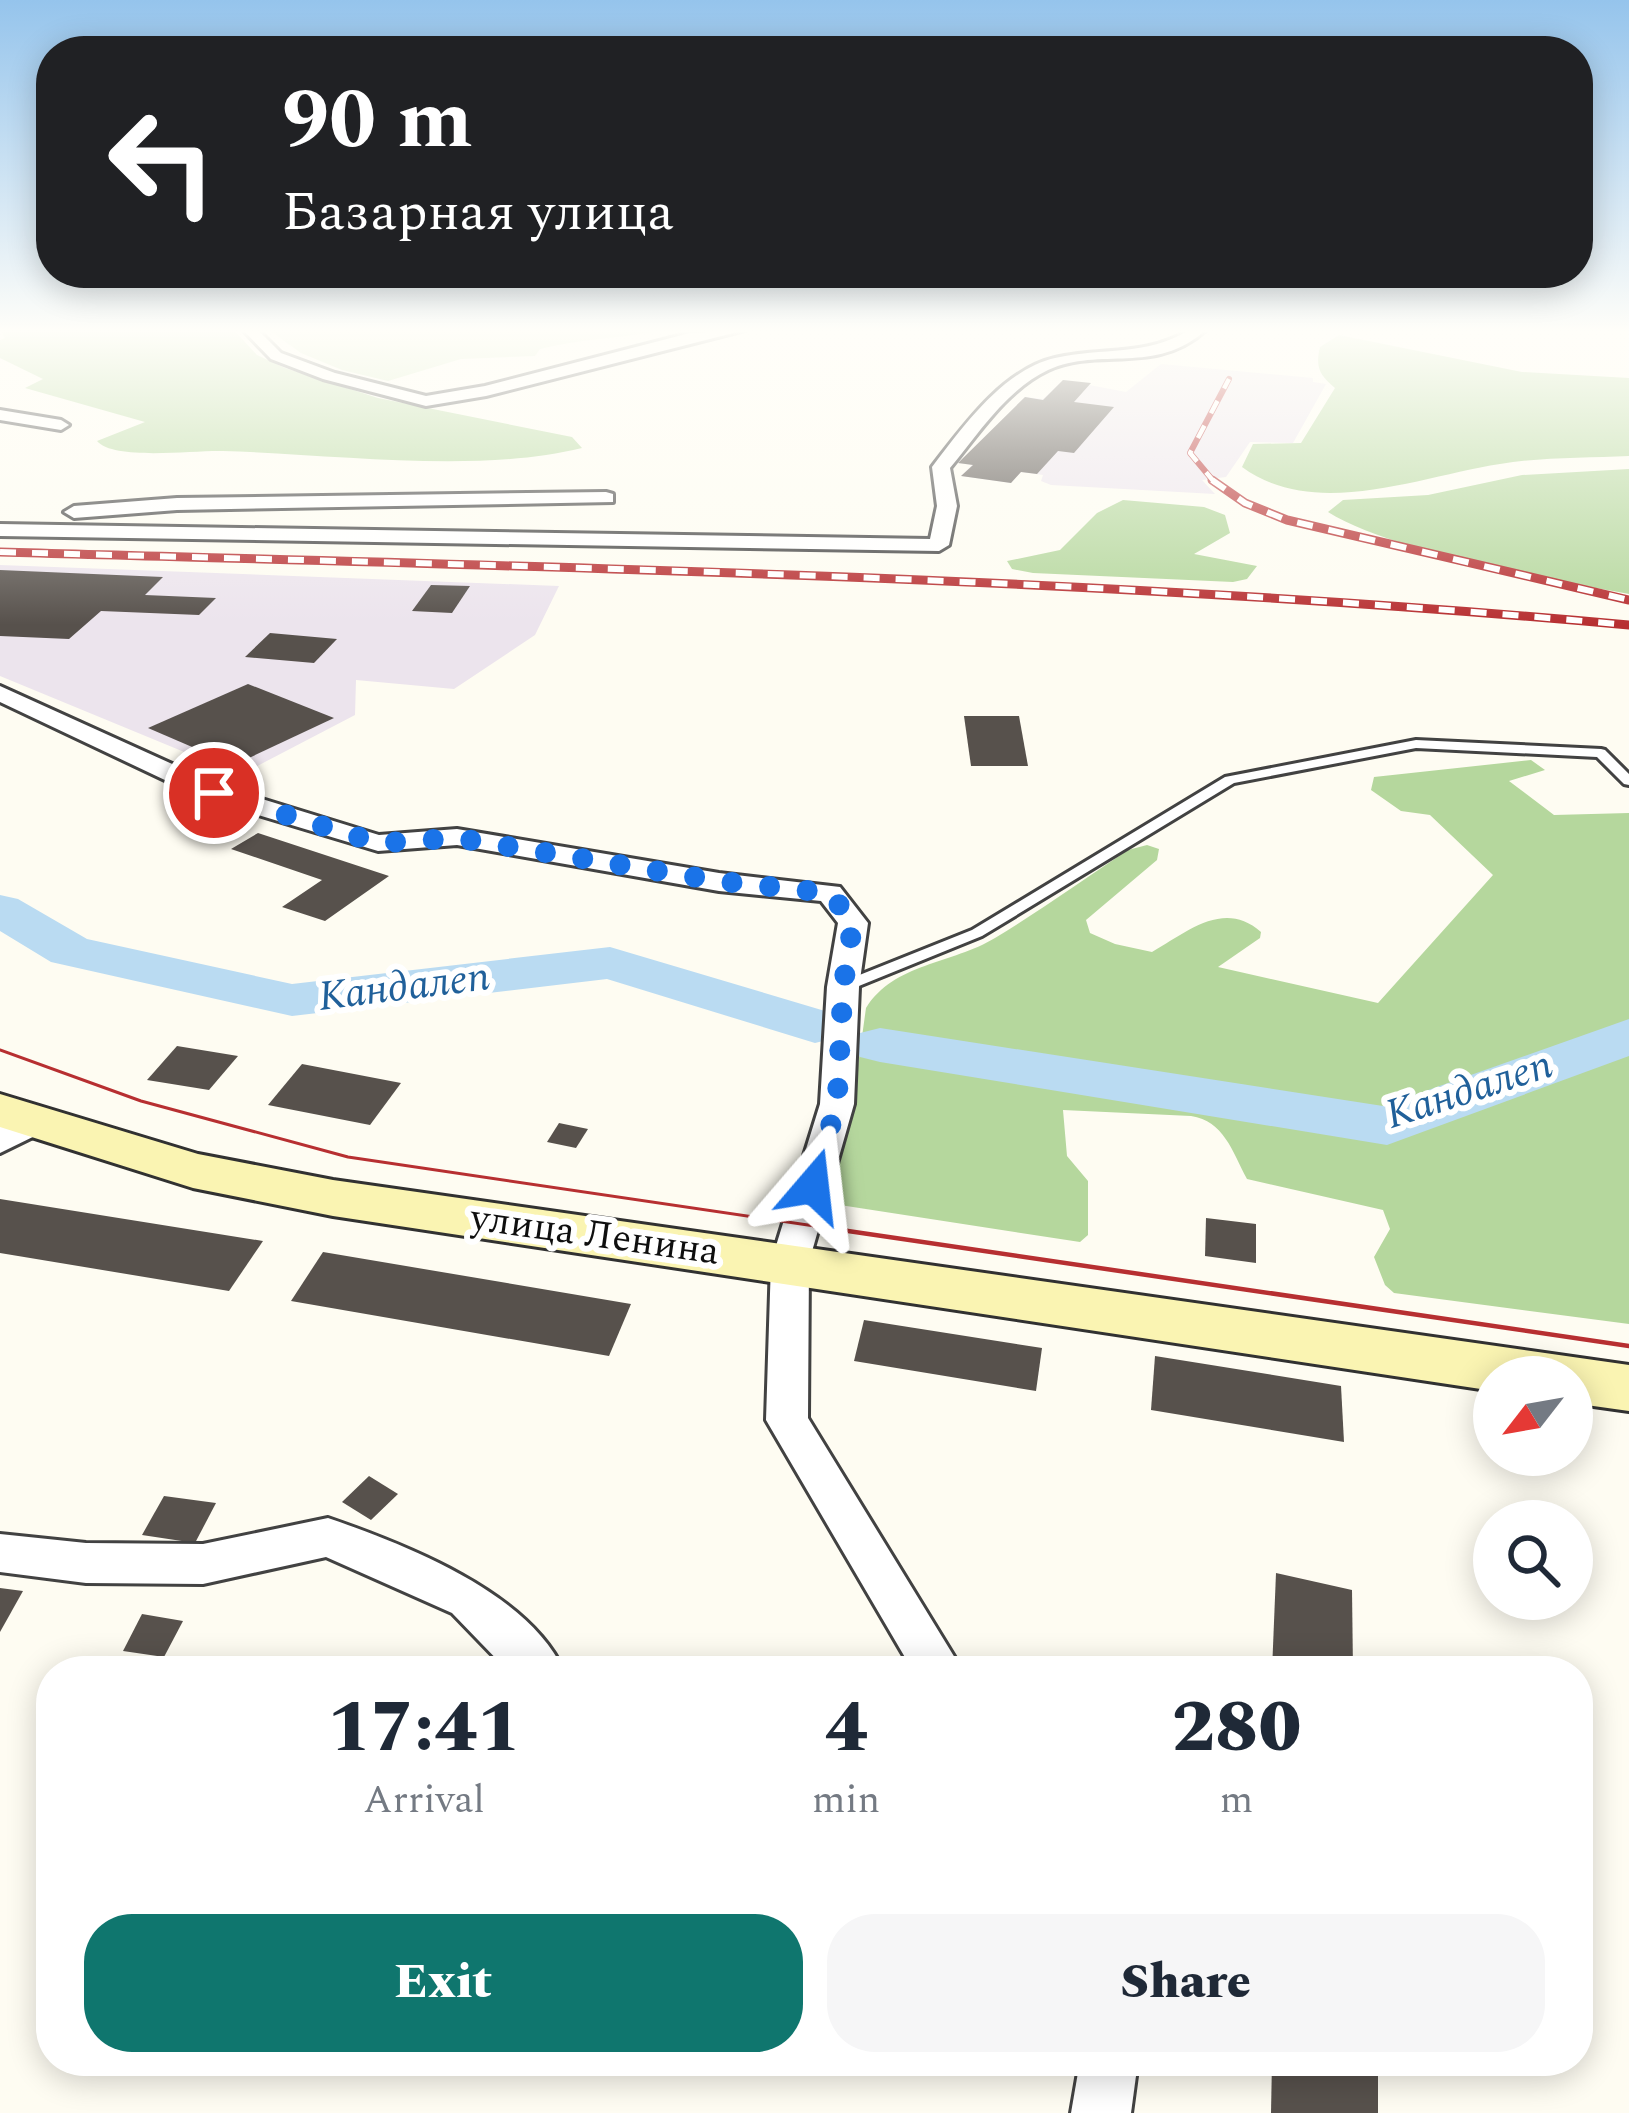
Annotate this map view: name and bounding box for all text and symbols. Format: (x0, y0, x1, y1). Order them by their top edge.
text: 90 m (282, 57, 473, 185)
icon: left (84, 84, 240, 240)
text: Базарная улица (282, 172, 674, 254)
pin (163, 742, 265, 844)
icon: arrive (181, 760, 247, 826)
water label: Кандалеп (315, 945, 493, 1029)
water label: Кандалеп (1377, 1033, 1561, 1147)
position arrow (750, 1123, 876, 1249)
street label: улица Ленина (466, 1188, 723, 1282)
north arrow (1473, 1356, 1593, 1476)
map controls (1473, 1356, 1593, 1620)
button: search (1473, 1500, 1593, 1620)
text: 17:41 (328, 1674, 521, 1783)
text: 4 (825, 1674, 868, 1783)
text: 280 (1172, 1674, 1301, 1783)
text: Arrival (363, 1771, 485, 1830)
text: min (812, 1771, 880, 1830)
text: m (1220, 1771, 1253, 1830)
button: Exit (84, 1914, 803, 2052)
button: Share (827, 1914, 1545, 2052)

